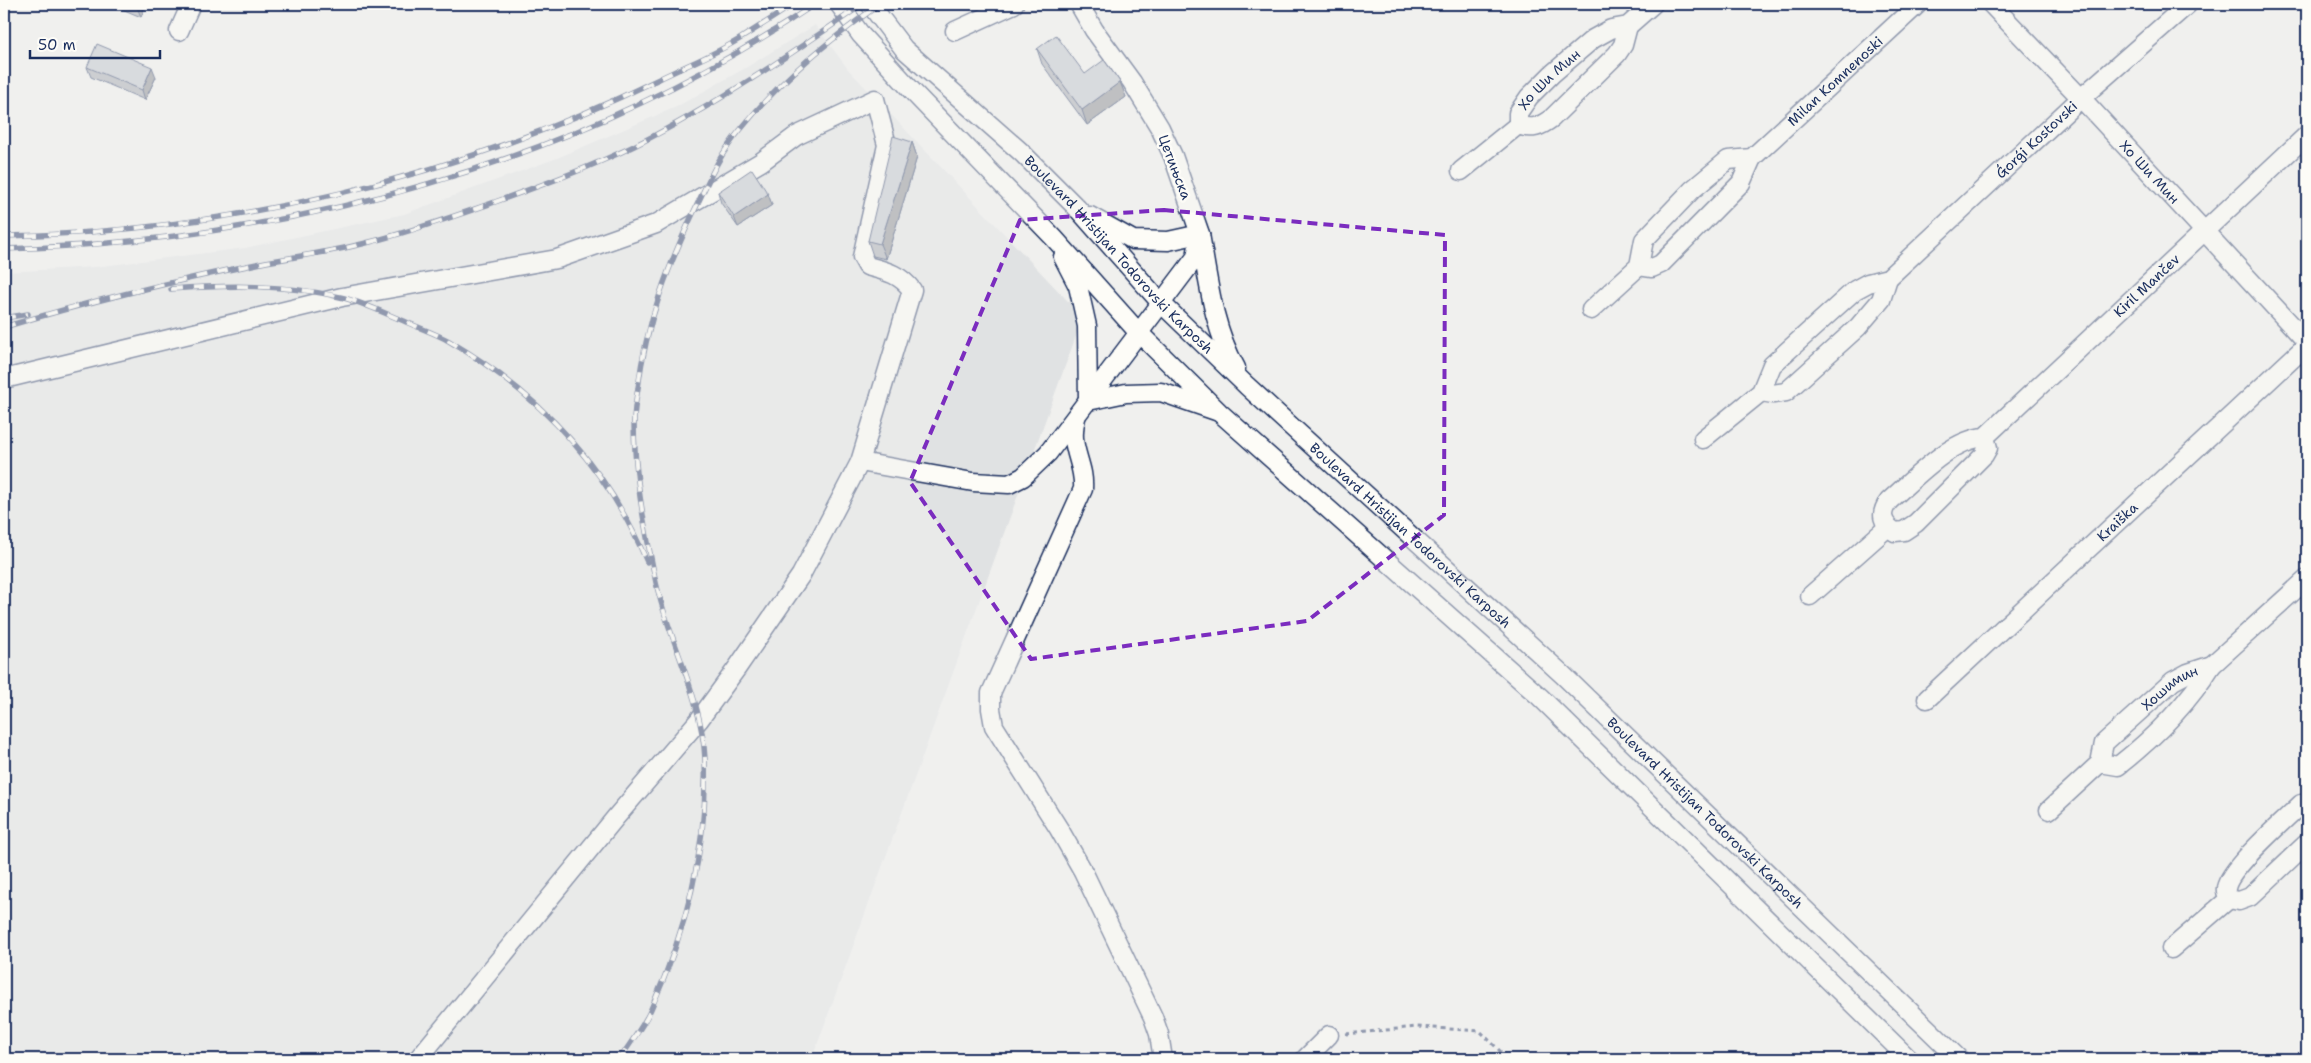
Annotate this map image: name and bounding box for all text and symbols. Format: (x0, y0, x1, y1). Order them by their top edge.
scale bar (30, 28, 160, 60)
street label: Milan Komnenoski (1783, 32, 1887, 130)
text: 50 m (38, 35, 76, 55)
street label: Хо Ши Мин (1514, 45, 1584, 113)
street label: Ǵorǵi Kostovski (1992, 97, 2081, 182)
street label: Цетињска (1154, 132, 1196, 202)
street label: Хо Ши Мин (2116, 137, 2183, 207)
street label: Boulevard Hristijan Todorovski Karposh (1021, 152, 1217, 357)
street label: Kiril Mančev (2110, 250, 2184, 321)
street label: Boulevard Hristijan Todorovski Karposh (1306, 439, 1515, 632)
street label: Kraiška (2093, 498, 2142, 545)
street label: Хошимин (2137, 661, 2200, 714)
street label: Boulevard Hristijan Todorovski Karposh (1603, 713, 1807, 912)

